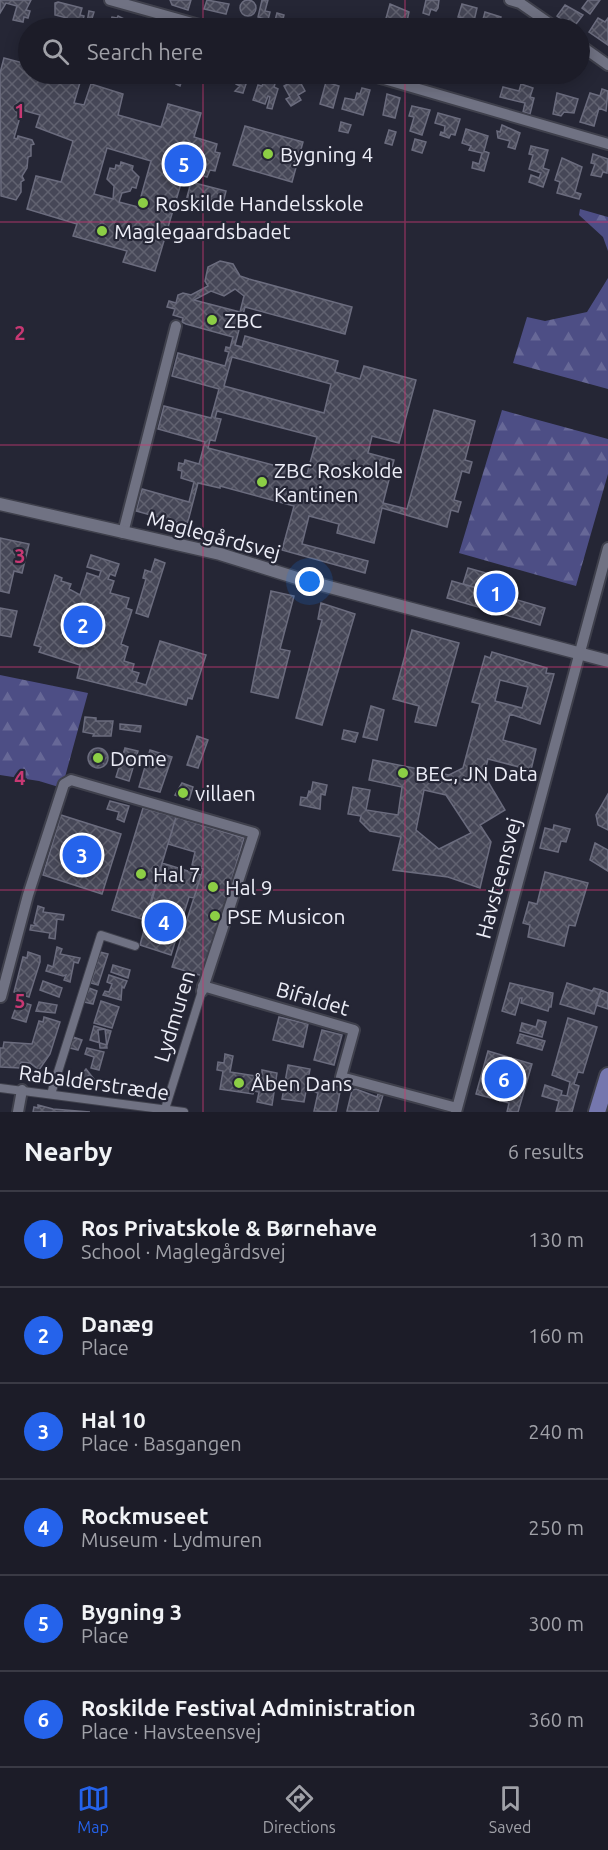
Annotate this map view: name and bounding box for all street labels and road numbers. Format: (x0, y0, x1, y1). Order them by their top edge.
street label: Maglegårdsvej (145, 506, 283, 564)
street label: Havsteensvej (470, 815, 526, 941)
street label: Lydmuren (149, 967, 199, 1065)
street label: Bifaldet (274, 976, 352, 1020)
street label: Rabalderstræde (17, 1060, 171, 1104)

